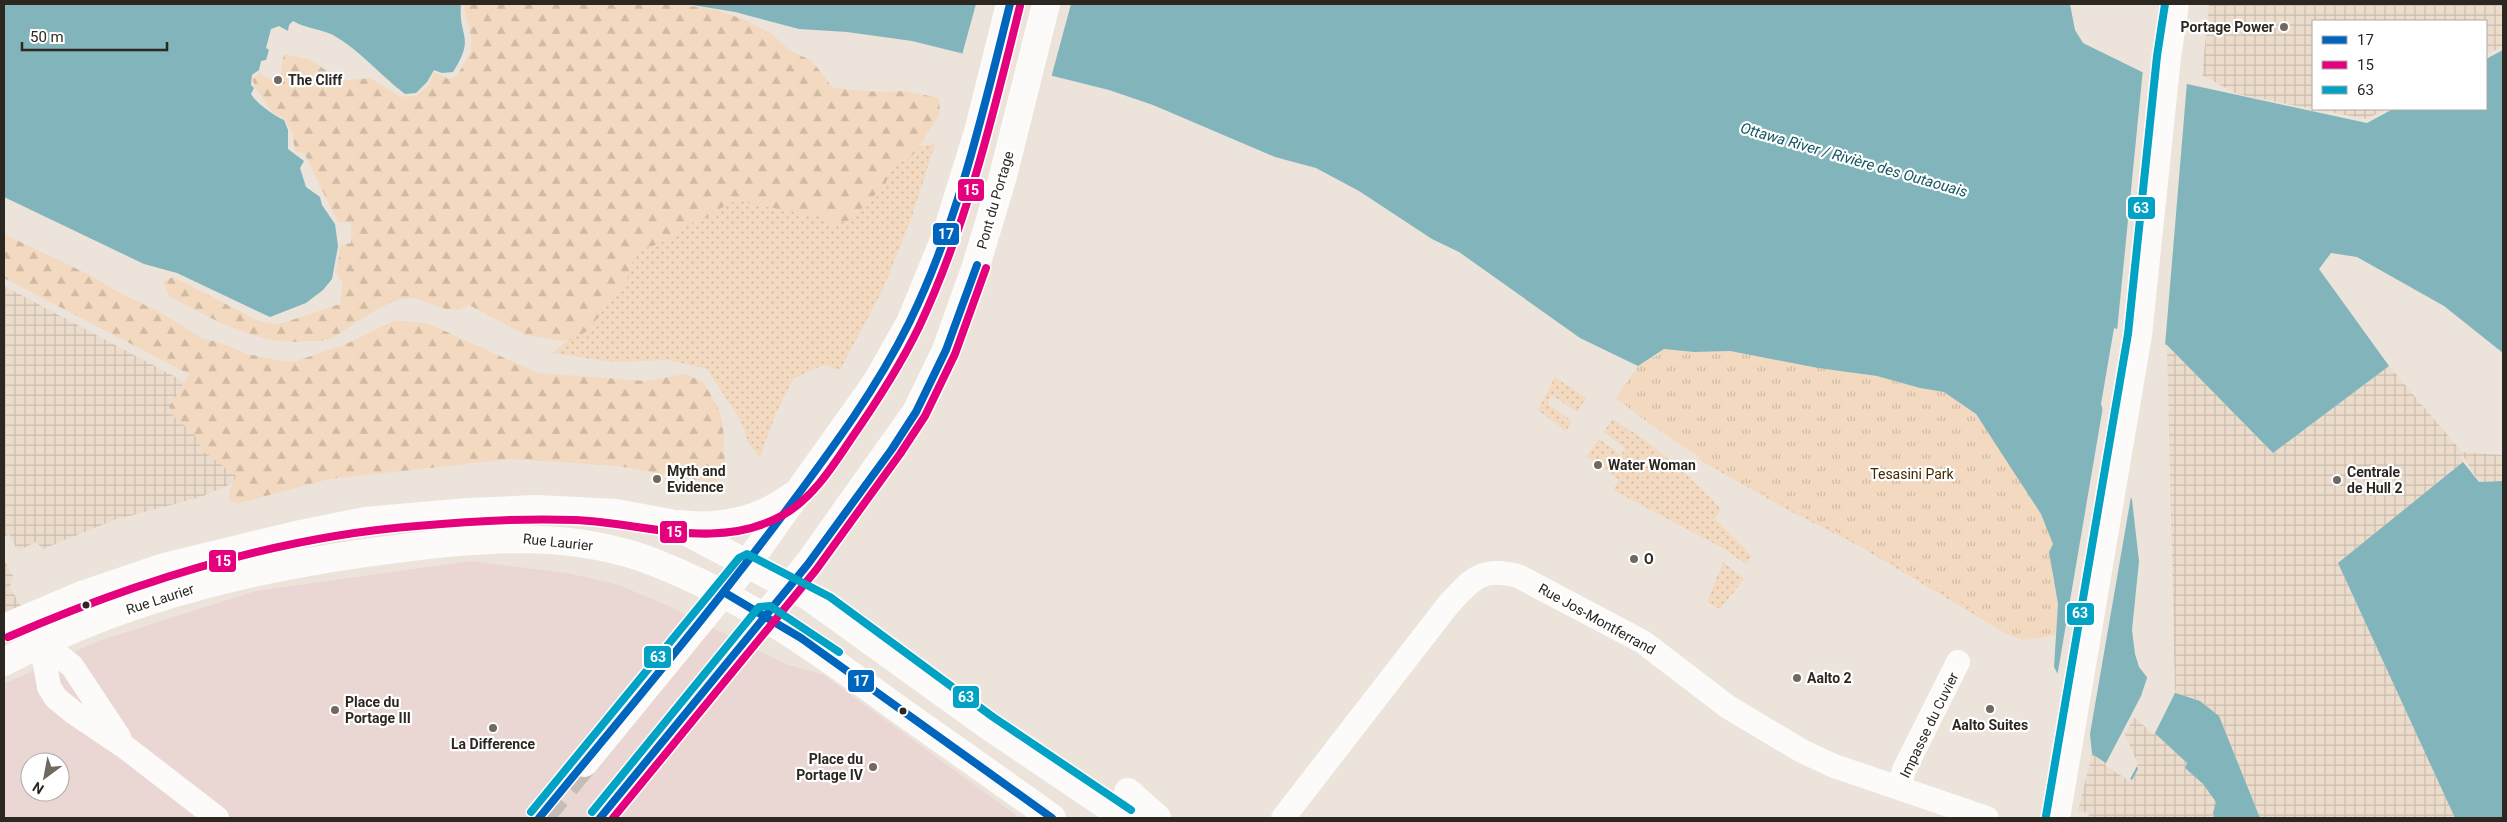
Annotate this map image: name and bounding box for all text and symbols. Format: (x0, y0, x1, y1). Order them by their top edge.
place label: Portage Power (2181, 19, 2274, 35)
scale bar (22, 20, 168, 52)
legend (2312, 20, 2487, 110)
marker: Portage Power (2278, 21, 2290, 33)
text: 50 m (30, 28, 64, 46)
text: 17 (2357, 31, 2374, 49)
text: 15 (2357, 56, 2374, 74)
place label: The Cliff (288, 72, 343, 88)
marker: The Cliff (272, 74, 284, 86)
text: 63 (2357, 81, 2374, 99)
water label: Ottawa River / Rivière des Outaouais (1738, 119, 1970, 201)
street label: Pont du Portage (973, 149, 1017, 251)
line badge: 15 (957, 178, 985, 202)
text: 15 (963, 182, 979, 198)
line badge: 63 (2127, 196, 2156, 220)
text: 63 (2133, 200, 2149, 216)
line badge: 17 (932, 222, 960, 246)
text: 17 (938, 226, 954, 242)
place label: Water Woman (1608, 457, 1696, 473)
marker: Water Woman (1592, 459, 1604, 471)
place label: Myth and Evidence (667, 463, 726, 495)
place label: Centrale de Hull 2 (2347, 464, 2403, 496)
park label: Tesasini Park (1870, 466, 1955, 482)
marker: Myth and Evidence (651, 473, 663, 485)
marker: Centrale de Hull 2 (2331, 474, 2343, 486)
line badge: 15 (659, 520, 688, 544)
text: 15 (666, 524, 682, 540)
street label: Rue Laurier (522, 530, 594, 554)
line badge: 15 (208, 549, 237, 573)
place label: O (1644, 551, 1654, 567)
text: 15 (215, 553, 231, 569)
marker: O (1628, 553, 1640, 565)
street label: Rue Laurier (124, 580, 196, 617)
street label: Rue Jos-Montferrand (1536, 580, 1658, 658)
unlabelled marker (81, 600, 91, 610)
line badge: 63 (2066, 602, 2095, 626)
text: 63 (2072, 605, 2088, 621)
line badge: 63 (643, 645, 672, 669)
text: 63 (650, 649, 666, 665)
line badge: 17 (847, 669, 875, 693)
place label: Aalto 2 (1807, 670, 1852, 686)
street label: Impasse du Cuvier (1897, 670, 1962, 780)
marker: Aalto 2 (1791, 672, 1803, 684)
text: 17 (853, 673, 869, 689)
line badge: 63 (952, 685, 980, 709)
text: 63 (958, 689, 974, 705)
place label: Place du Portage III (345, 694, 411, 726)
marker: Aalto Suites (1984, 703, 1996, 715)
marker: Place du Portage III (329, 704, 341, 716)
unlabelled marker (898, 706, 908, 716)
place label: Aalto Suites (1952, 717, 2028, 733)
marker: La Difference (487, 722, 499, 734)
place label: La Difference (451, 736, 535, 752)
place label: Place du Portage IV (796, 751, 864, 783)
north arrow (20, 752, 70, 802)
marker: Place du Portage IV (867, 761, 879, 773)
text: N (30, 779, 47, 797)

